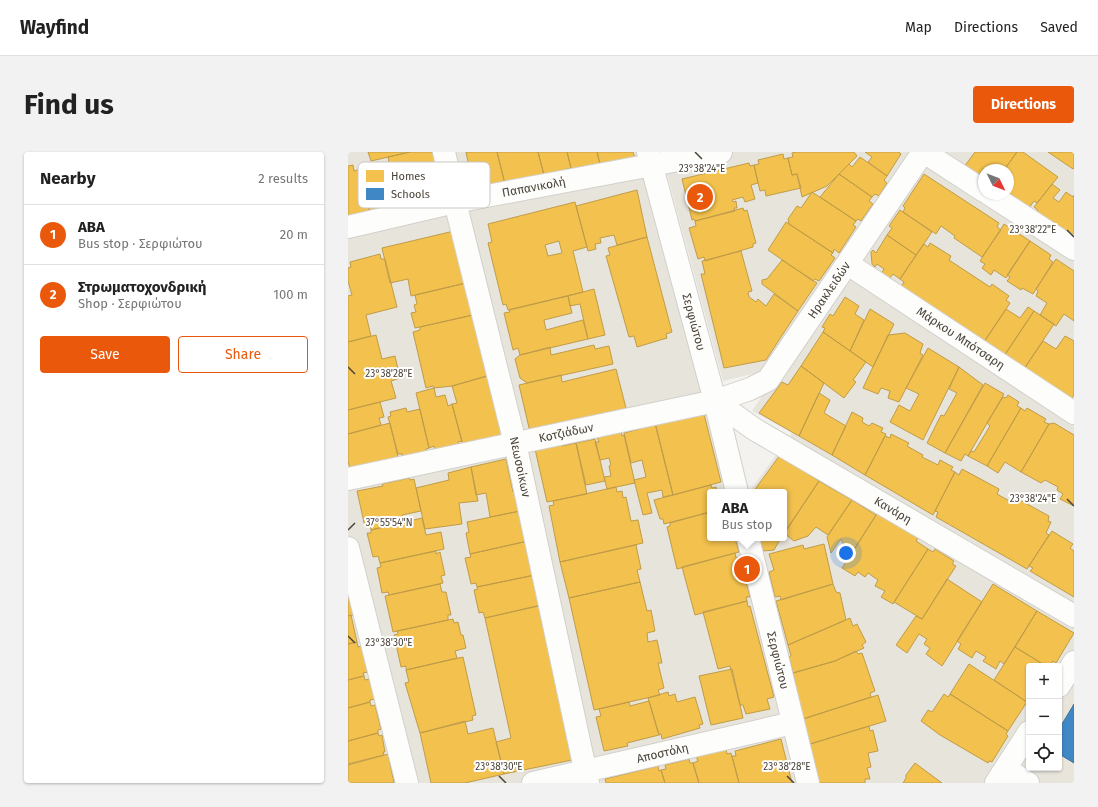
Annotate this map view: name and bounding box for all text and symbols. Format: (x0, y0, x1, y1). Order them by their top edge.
text: Wayfind (20, 16, 89, 39)
text: Map (905, 19, 932, 36)
text: Directions (954, 19, 1018, 36)
text: Saved (1040, 19, 1078, 36)
button: Directions (973, 86, 1074, 123)
text: Find us (24, 88, 114, 121)
legend (358, 162, 490, 208)
text: 23°38'24"E (679, 163, 725, 175)
north arrow (978, 164, 1014, 200)
text: Nearby (40, 168, 95, 189)
text: Homes (391, 170, 425, 183)
text: 2 results (258, 171, 308, 186)
street label: Παπανικολή (501, 174, 567, 200)
pin: 2 (687, 182, 713, 212)
text: Schools (391, 188, 430, 201)
text: ΑΒΑ (78, 218, 105, 236)
text: 23°38'22"E (1010, 224, 1056, 236)
text: 1 (50, 227, 56, 242)
text: 20 m (280, 227, 308, 242)
text: Bus stop · Σερφιώτου (78, 236, 202, 251)
street label: Ηρακλειδών (805, 259, 853, 321)
text: Στρωματοχονδρική (78, 278, 206, 296)
text: 2 (50, 287, 56, 302)
text: 100 m (273, 287, 308, 302)
street label: Σερφιώτου (679, 292, 708, 352)
text: Shop · Σερφιώτου (78, 296, 182, 311)
street label: Μάρκου Μπότσαρη (914, 304, 1008, 373)
button: Save (40, 336, 170, 373)
button: Share (178, 336, 308, 373)
text: 23°38'28"E (365, 368, 413, 380)
street label: Κοτζιάδων (538, 420, 595, 445)
street label: Νεωσοίκων (507, 435, 533, 499)
popup (707, 489, 787, 541)
text: 23°38'24"E (1010, 493, 1056, 505)
street label: Κανάρη (872, 494, 914, 527)
text: ΑΒΑ (722, 499, 748, 517)
text: 37°55'54"N (365, 517, 413, 529)
text: Bus stop (722, 517, 772, 532)
your location (836, 543, 856, 563)
pin: 1 (734, 554, 760, 584)
street label: Σερφιώτου (764, 630, 792, 691)
text: 23°38'30"E (365, 637, 413, 649)
map controls (1026, 663, 1062, 771)
button: + (1026, 663, 1062, 699)
button: − (1026, 699, 1062, 735)
button: locate (1026, 735, 1062, 771)
street label: Αποστόλη (635, 740, 690, 766)
text: 23°38'30"E (475, 761, 523, 773)
text: 23°38'28"E (763, 761, 811, 773)

